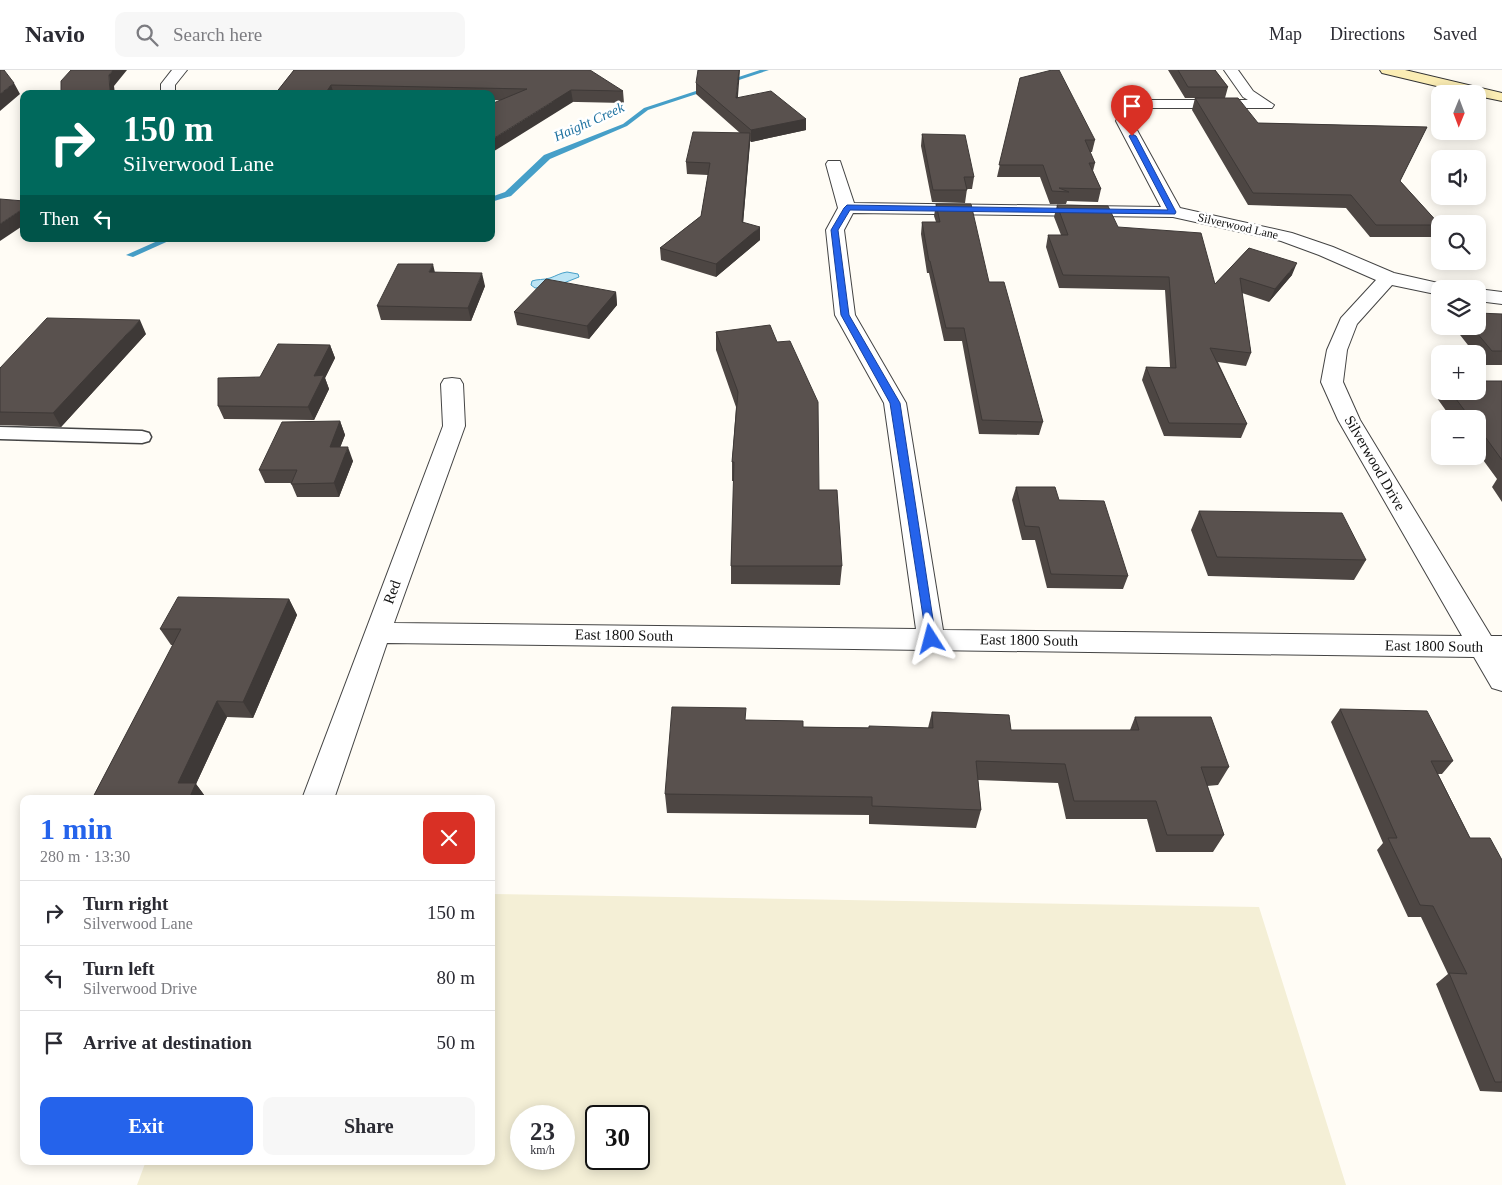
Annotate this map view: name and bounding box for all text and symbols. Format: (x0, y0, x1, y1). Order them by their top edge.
search box (115, 12, 465, 57)
text: Navio (25, 21, 85, 47)
icon: search (133, 21, 161, 49)
text: Search here (173, 24, 262, 45)
text: Map (1269, 24, 1302, 44)
text: Directions (1330, 24, 1405, 44)
text: Saved (1433, 24, 1477, 44)
pin (1111, 85, 1153, 136)
north arrow (1431, 85, 1486, 140)
map controls (1431, 85, 1486, 465)
icon: arrive (1118, 92, 1146, 120)
water label: Haight Creek (551, 100, 627, 145)
icon: right (40, 110, 105, 175)
text: 150 m (123, 110, 213, 149)
button: sound (1431, 150, 1486, 205)
text: Silverwood Lane (123, 151, 274, 176)
icon: left (89, 205, 117, 233)
text: Then (40, 208, 79, 229)
street label: Silverwood Lane (1196, 210, 1280, 242)
button: search (1431, 215, 1486, 270)
button: layers (1431, 280, 1486, 335)
button: + (1431, 345, 1486, 400)
button: − (1431, 410, 1486, 465)
street label: Silverwood Drive (1341, 413, 1409, 514)
street label: Red (380, 577, 404, 606)
position arrow (904, 612, 956, 664)
street label: East 1800 South (575, 626, 674, 644)
street label: East 1800 South (980, 631, 1079, 649)
street label: East 1800 South (1385, 637, 1484, 655)
text: 1 min (40, 812, 113, 845)
button: close (423, 812, 475, 864)
text: 280 m · 13:30 (40, 848, 130, 865)
text: Turn right (83, 893, 168, 914)
icon: right (40, 899, 68, 927)
text: 150 m (427, 902, 475, 923)
text: Silverwood Lane (83, 915, 193, 932)
text: Turn left (83, 958, 155, 979)
icon: left (40, 964, 68, 992)
text: 80 m (436, 967, 475, 988)
text: Silverwood Drive (83, 980, 197, 997)
icon: arrive (40, 1029, 68, 1057)
text: Arrive at destination (83, 1032, 252, 1053)
text: 50 m (436, 1032, 475, 1053)
button: Exit (40, 1097, 253, 1155)
button: Share (263, 1097, 475, 1155)
speed limit sign: 30 (585, 1105, 650, 1170)
text: 23 (530, 1118, 555, 1145)
text: km/h (530, 1143, 555, 1157)

